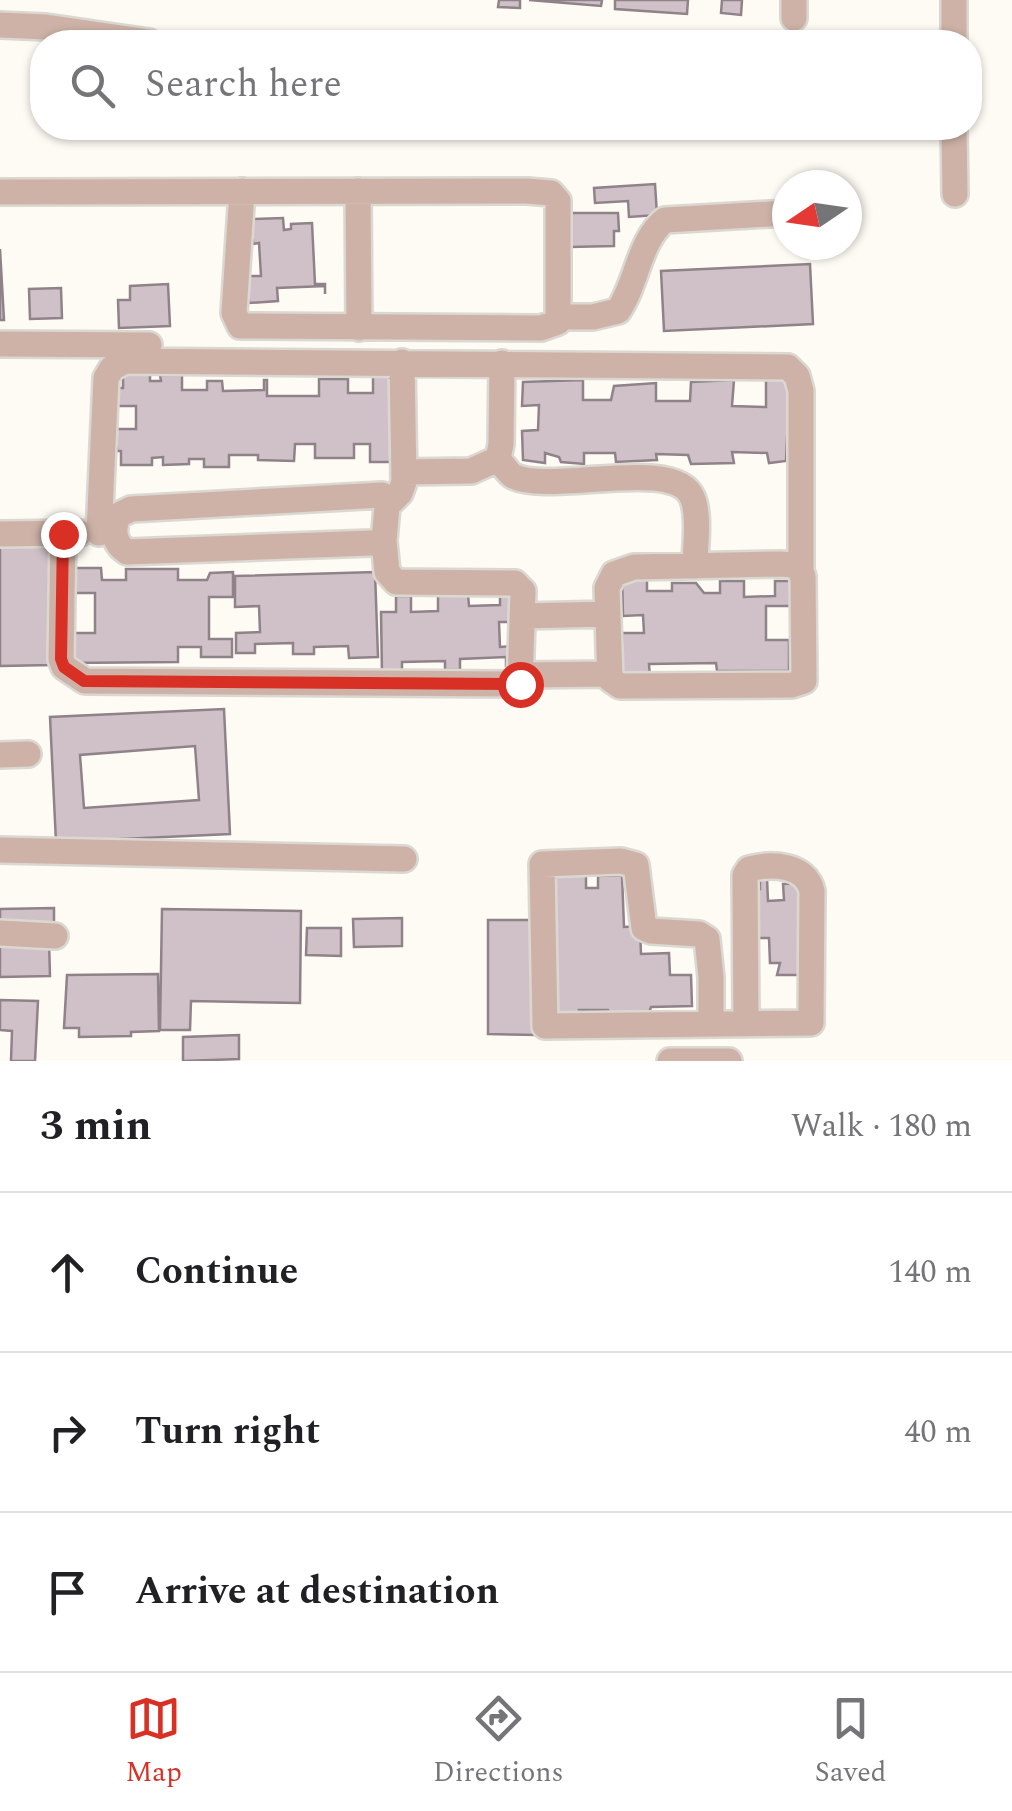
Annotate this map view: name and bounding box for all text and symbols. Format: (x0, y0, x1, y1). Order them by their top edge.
search box (30, 30, 982, 140)
text: Search here (145, 56, 342, 114)
icon: search (65, 58, 120, 113)
north arrow (772, 170, 862, 260)
route end (41, 512, 87, 558)
route start (498, 662, 544, 708)
text: 3 min (40, 1095, 152, 1158)
text: Walk · 180 m (791, 1102, 972, 1151)
text: Continue (135, 1243, 298, 1301)
icon: ahead (40, 1245, 95, 1300)
text: 140 m (888, 1248, 972, 1297)
text: Turn right (135, 1403, 320, 1461)
icon: right (40, 1405, 95, 1460)
text: 40 m (904, 1408, 972, 1457)
text: Arrive at destination (135, 1563, 499, 1621)
icon: arrive (40, 1565, 95, 1620)
tab: Map (126, 1691, 182, 1794)
tab: Directions (433, 1691, 564, 1794)
tab: Saved (815, 1691, 886, 1794)

